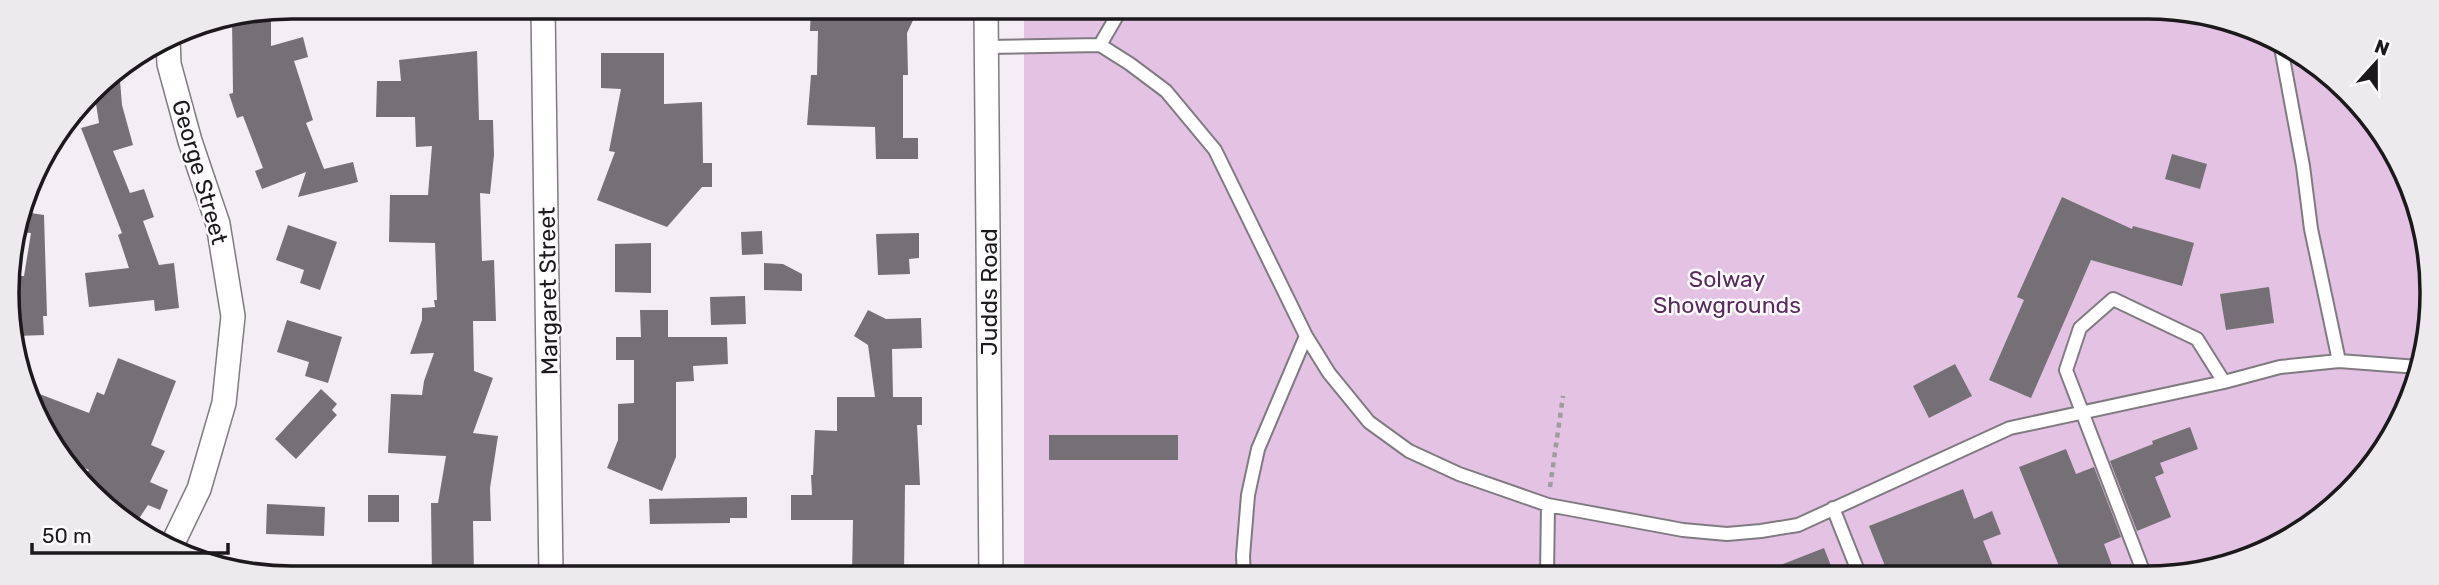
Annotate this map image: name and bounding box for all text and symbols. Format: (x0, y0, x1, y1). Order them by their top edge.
north arrow (2341, 28, 2411, 98)
text: N (2371, 34, 2392, 61)
street label: George Street (166, 97, 234, 247)
street label: Margaret Street (533, 207, 563, 375)
street label: Judds Road (975, 228, 1003, 356)
park label: Solway Showgrounds (1653, 265, 1801, 319)
scale bar (32, 512, 228, 556)
text: 50 m (42, 523, 92, 548)

